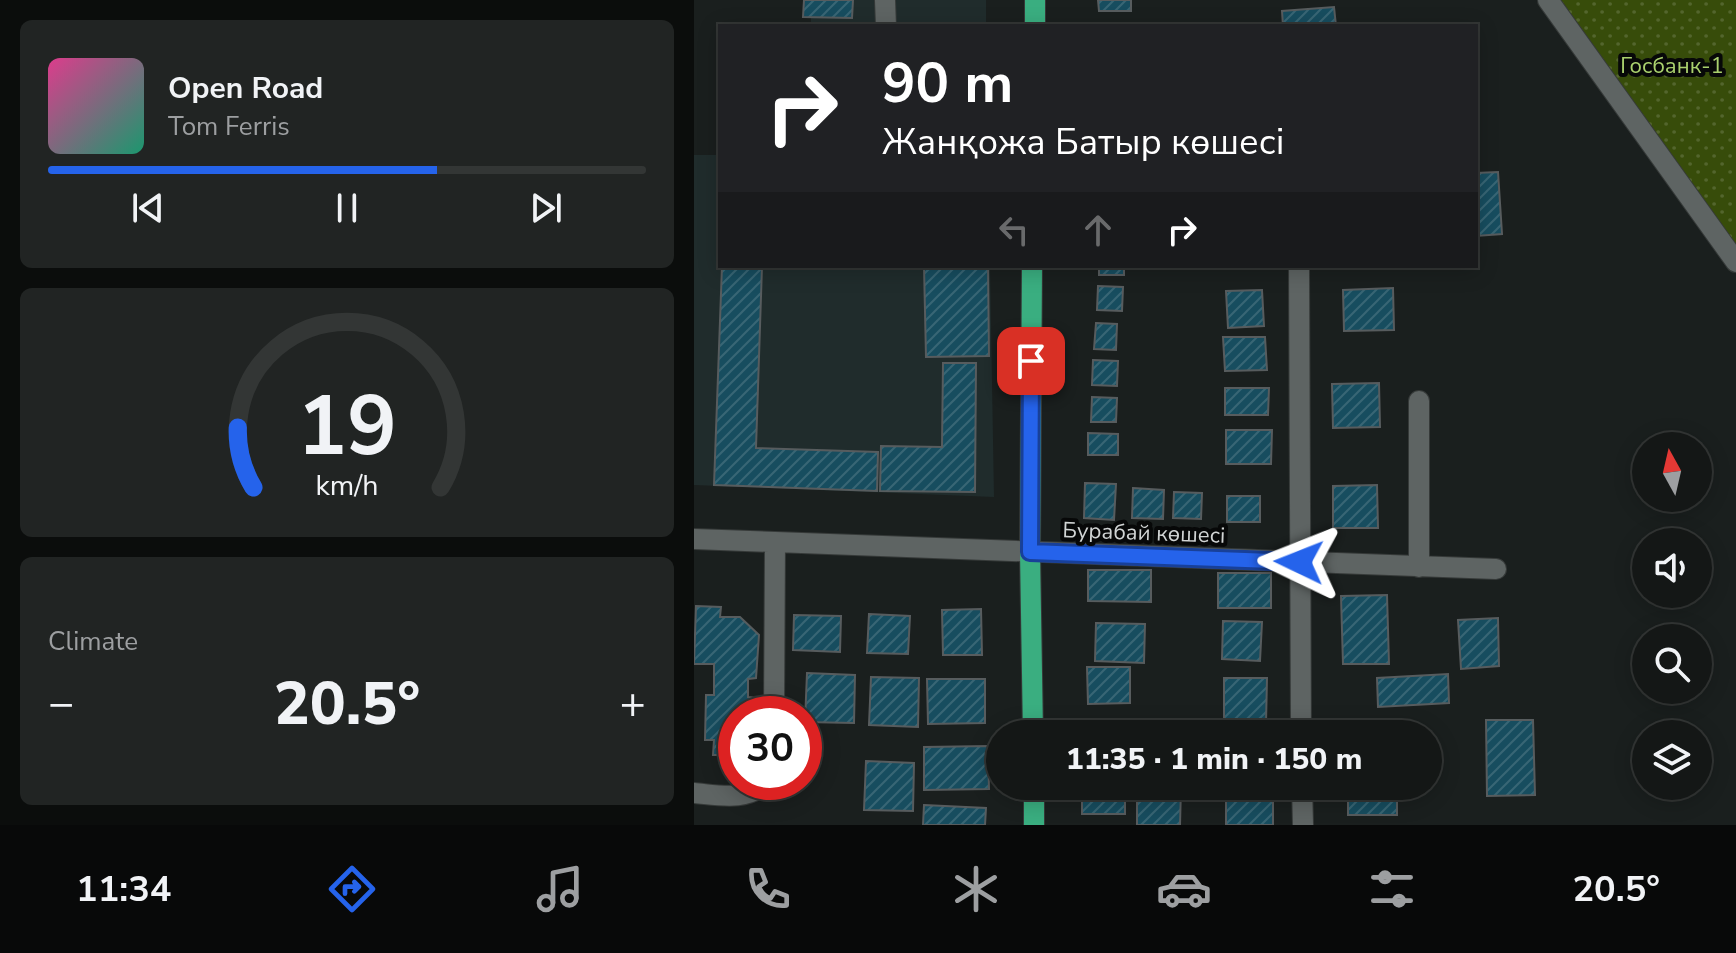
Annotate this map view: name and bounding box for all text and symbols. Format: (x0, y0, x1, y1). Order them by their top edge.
text: 90 m (882, 45, 1013, 122)
park label: Госбанк-1 (1620, 51, 1724, 81)
icon: right (750, 56, 854, 160)
text: Open Road (168, 68, 323, 109)
text: Tom Ferris (168, 109, 290, 144)
text: Жанқожа Батыр көшесі (882, 118, 1284, 167)
icon: previous (126, 186, 170, 230)
icon: pause (325, 186, 369, 230)
icon: next (524, 186, 568, 230)
icon: left (992, 208, 1036, 252)
icon: ahead (1076, 208, 1120, 252)
icon: right (1160, 208, 1204, 252)
pin (997, 327, 1065, 395)
icon: arrive (1009, 339, 1053, 383)
text: 19 (297, 370, 397, 483)
north arrow (1632, 432, 1712, 512)
map controls (1632, 432, 1712, 800)
text: km/h (316, 467, 378, 506)
street label: Бурабай көшесі (1062, 515, 1226, 551)
position arrow (1257, 520, 1341, 604)
button: sound (1632, 528, 1712, 608)
text: Climate (48, 624, 138, 659)
button: search (1632, 624, 1712, 704)
text: 20.5° (274, 663, 420, 745)
text: − (48, 674, 74, 734)
text: + (620, 674, 646, 734)
speed limit sign: 30 (718, 696, 822, 800)
button: layers (1632, 720, 1712, 800)
text: 11:35 · 1 min · 150 m (1066, 739, 1362, 780)
icon: directions (324, 861, 380, 917)
icon: music (532, 861, 588, 917)
icon: phone (740, 861, 796, 917)
icon: climate (948, 861, 1004, 917)
icon: car (1156, 861, 1212, 917)
icon: filters (1364, 861, 1420, 917)
text: 11:34 (76, 865, 171, 914)
text: 20.5° (1573, 865, 1660, 914)

